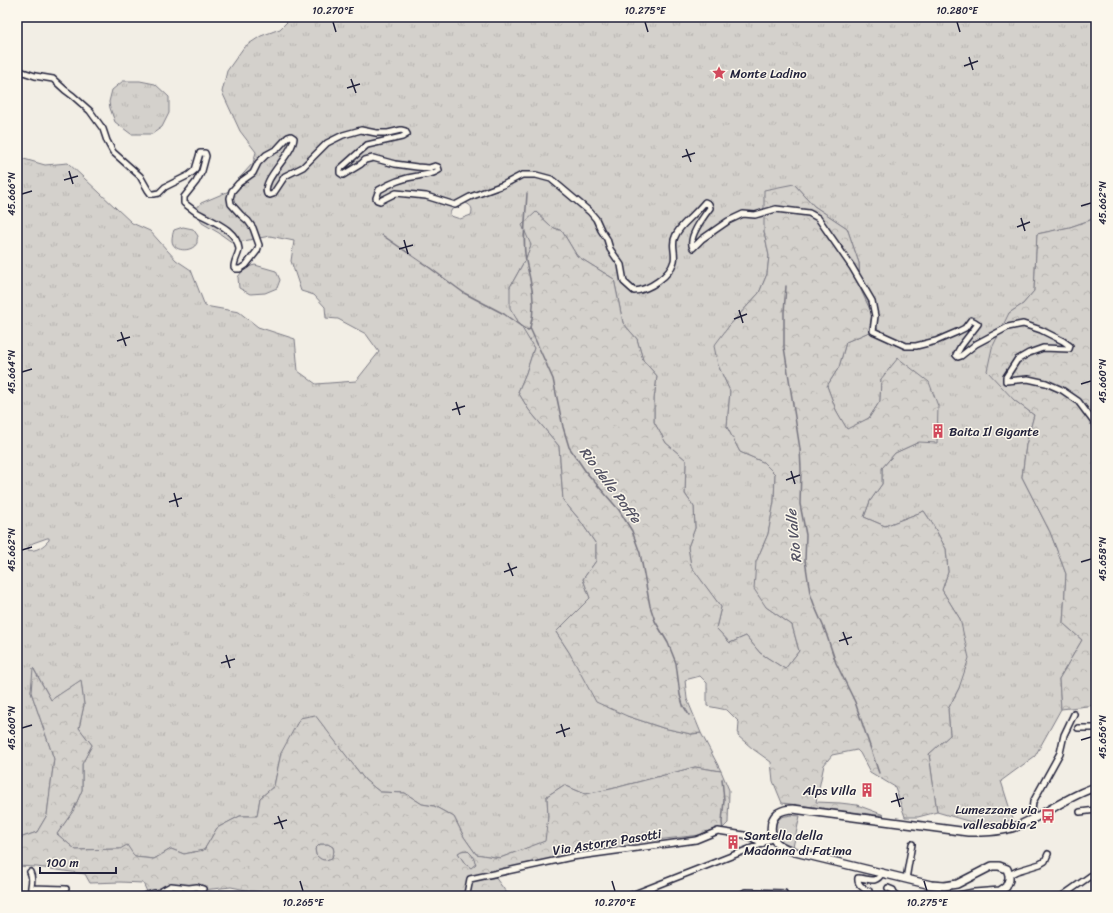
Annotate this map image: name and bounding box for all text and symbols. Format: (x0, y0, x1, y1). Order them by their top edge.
text: 10.270°E (312, 2, 355, 20)
text: 10.275°E (624, 2, 667, 20)
text: 10.280°E (936, 2, 979, 20)
place label: Monte Ladino (730, 62, 807, 85)
place icon: Monte Ladino (711, 65, 727, 81)
text: 45.666°N (3, 172, 21, 216)
text: 45.662°N (1094, 181, 1112, 225)
text: 45.664°N (3, 350, 21, 394)
text: 45.660°N (1094, 359, 1112, 403)
place label: Baita Il Gigante (949, 420, 1039, 443)
building icon: Baita Il Gigante (930, 423, 946, 439)
water label: Rio delle Poffe (573, 441, 648, 530)
water label: Rio Valle (779, 506, 809, 564)
text: 45.662°N (3, 528, 21, 572)
text: 45.658°N (1094, 537, 1112, 581)
text: 45.660°N (3, 706, 21, 750)
text: 45.656°N (1094, 715, 1112, 759)
place label: Alps Villa (802, 779, 856, 802)
building icon: Alps Villa (859, 782, 875, 798)
place label: Lumezzane via vallesabbia 2 (955, 798, 1037, 836)
bus stop icon: Lumezzane via vallesabbia 2 (1040, 808, 1056, 824)
street label: Via Astorre Pasotti (551, 822, 663, 862)
place label: Santella della Madonna di Fatima (744, 824, 852, 862)
building icon: Santella della Madonna di Fatima (725, 834, 741, 850)
scale bar (40, 849, 116, 875)
text: 100 m (46, 852, 79, 874)
text: 10.265°E (282, 894, 325, 912)
text: 10.270°E (594, 894, 637, 912)
text: 10.275°E (906, 894, 949, 912)

